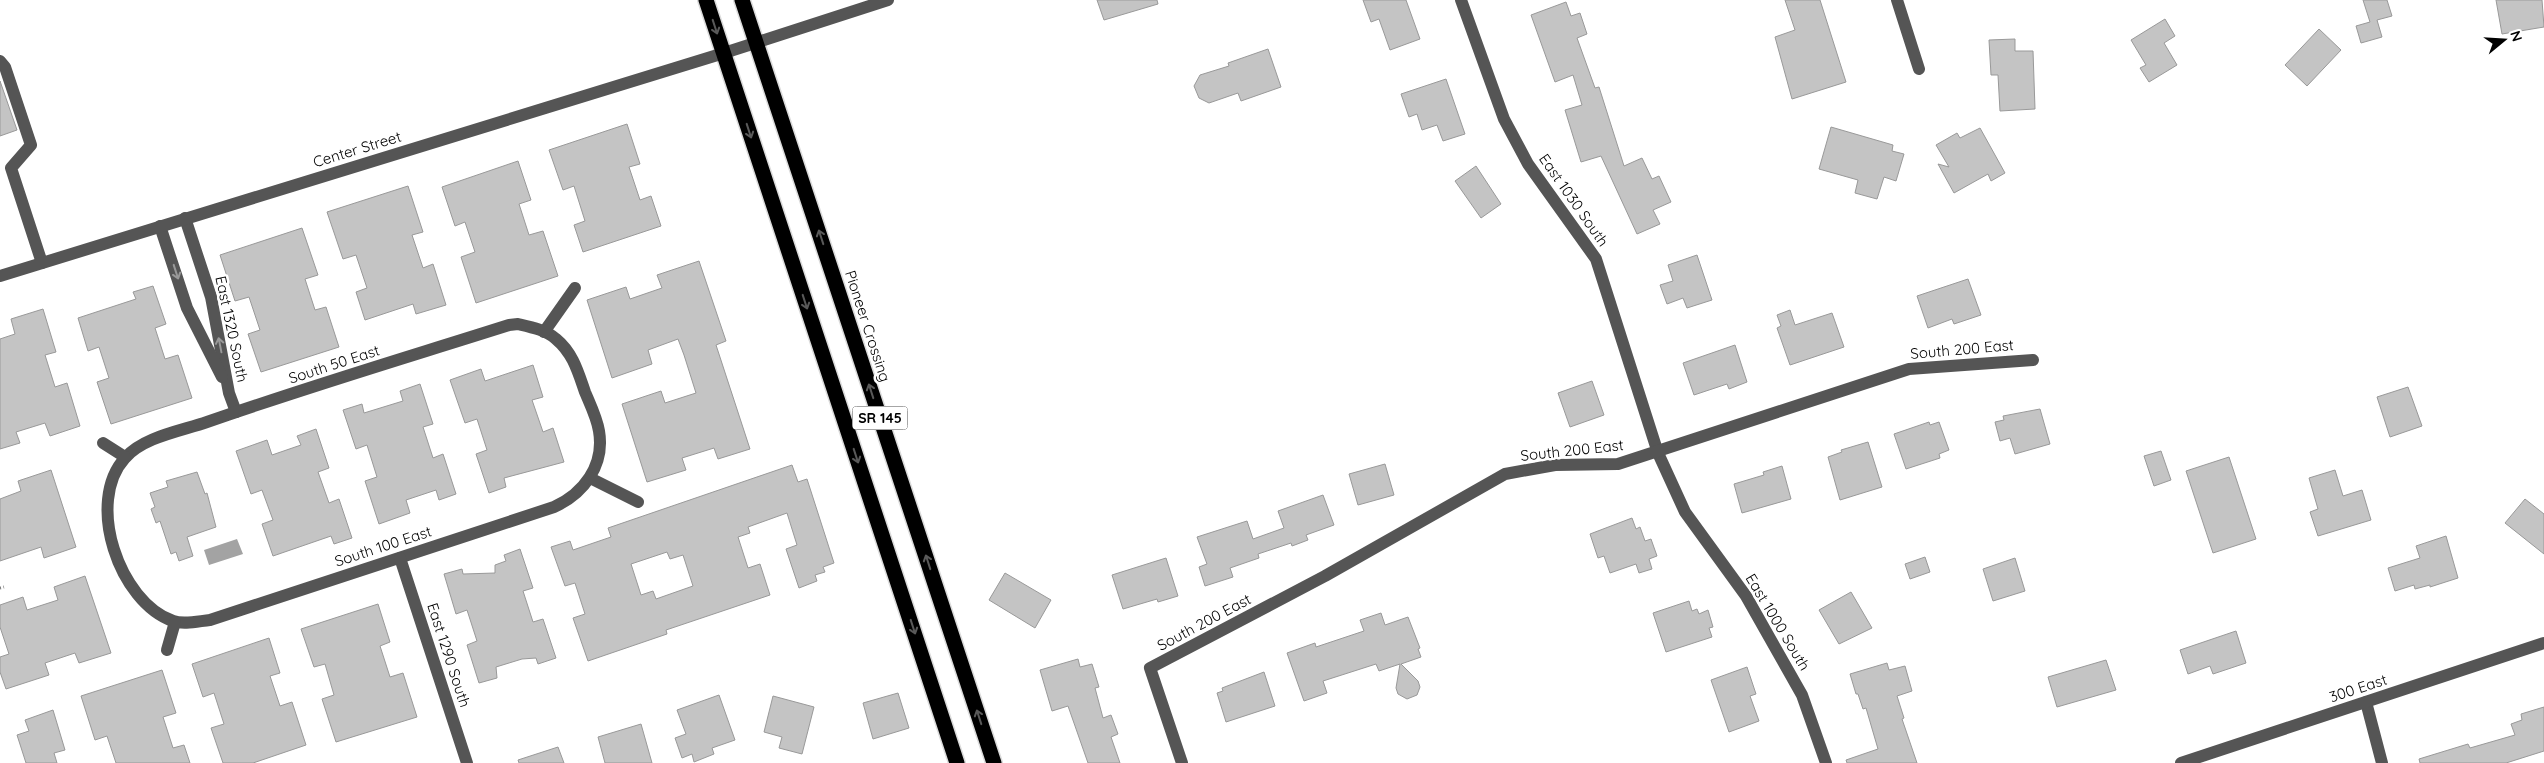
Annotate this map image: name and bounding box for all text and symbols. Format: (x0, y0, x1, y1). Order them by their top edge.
north arrow (2479, 15, 2529, 65)
one-way arrow (711, 19, 720, 34)
text: N (2506, 28, 2527, 44)
one-way arrow (745, 122, 754, 138)
street label: Center Street (311, 127, 403, 171)
street label: East 1030 South (1535, 150, 1613, 250)
one-way arrow (815, 229, 825, 245)
one-way arrow (171, 264, 181, 280)
street label: Pioneer Crossing (841, 268, 895, 384)
street label: East 1320 South (211, 274, 253, 384)
one-way arrow (801, 293, 811, 309)
street label: South 200 East (1910, 335, 2014, 363)
one-way arrow (215, 337, 224, 353)
street label: South 50 East (286, 340, 382, 388)
one-way arrow (866, 384, 876, 400)
road number: SR 145 (852, 406, 908, 429)
street label: South 200 East (1519, 435, 1625, 465)
one-way arrow (852, 448, 862, 464)
street label: South 100 East (332, 521, 434, 571)
one-way arrow (922, 555, 932, 571)
street label: East 1000 South (1742, 570, 1814, 674)
street label: South 200 East (1154, 589, 1254, 655)
street label: East 1290 South (423, 600, 475, 710)
one-way arrow (908, 619, 918, 635)
street label: 300 East (2327, 670, 2389, 706)
one-way arrow (973, 709, 983, 725)

